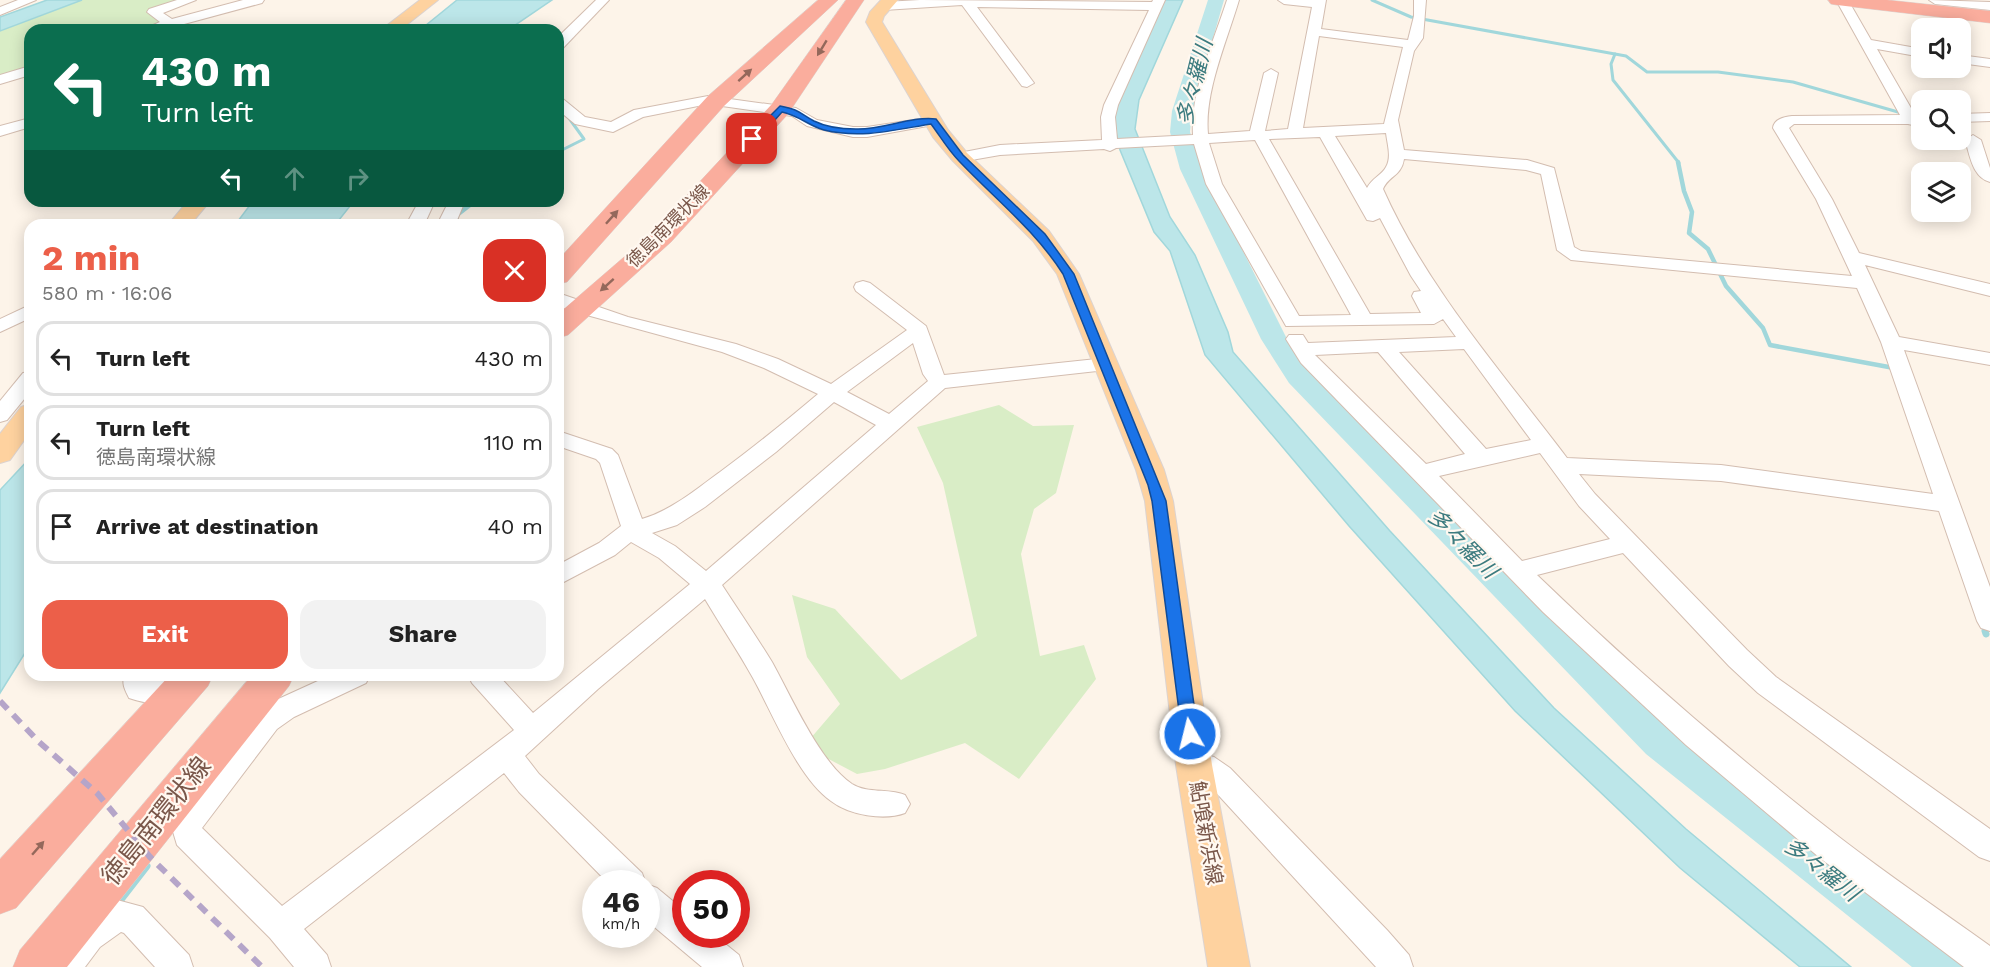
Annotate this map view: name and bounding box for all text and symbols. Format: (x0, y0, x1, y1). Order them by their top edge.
map controls (1911, 18, 1971, 222)
button: sound (1911, 18, 1971, 78)
water label: 多々羅川 (1172, 34, 1218, 128)
one-way arrow (818, 40, 828, 57)
text: 430 m (141, 47, 272, 96)
icon: left (42, 48, 120, 126)
one-way arrow (737, 69, 752, 82)
button: search (1911, 90, 1971, 150)
text: Turn left (141, 97, 253, 129)
pin (726, 113, 777, 164)
icon: arrive (735, 122, 768, 155)
icon: left (215, 162, 248, 195)
icon: ahead (278, 162, 311, 195)
icon: right (341, 162, 374, 195)
button: layers (1911, 162, 1971, 222)
street label: 徳島南環状線 (622, 180, 713, 271)
one-way arrow (605, 210, 619, 225)
text: 2 min (42, 237, 140, 279)
button: close (483, 239, 546, 302)
one-way arrow (600, 278, 615, 291)
text: 580 m · 16:06 (42, 281, 173, 305)
icon: left (45, 342, 78, 375)
text: Turn left (96, 346, 190, 371)
text: 430 m (475, 346, 543, 371)
text: Turn left (96, 416, 190, 441)
icon: left (45, 426, 78, 459)
text: 110 m (484, 430, 543, 455)
text: 徳島南環状線 (96, 445, 216, 469)
water label: 多々羅川 (1423, 503, 1504, 585)
icon: arrive (45, 510, 78, 543)
text: Arrive at destination (96, 514, 319, 539)
text: 40 m (487, 514, 543, 539)
button: Exit (42, 600, 288, 669)
button: Share (300, 600, 546, 669)
position arrow (1158, 702, 1222, 766)
street label: 徳島南環状線 (95, 751, 217, 891)
street label: 鮎喰新浜線 (1185, 779, 1228, 887)
water label: 多々羅川 (1779, 832, 1866, 908)
one-way arrow (32, 840, 45, 856)
speed limit sign: 50 (672, 870, 750, 948)
text: 46 (602, 884, 640, 919)
text: km/h (602, 915, 640, 933)

